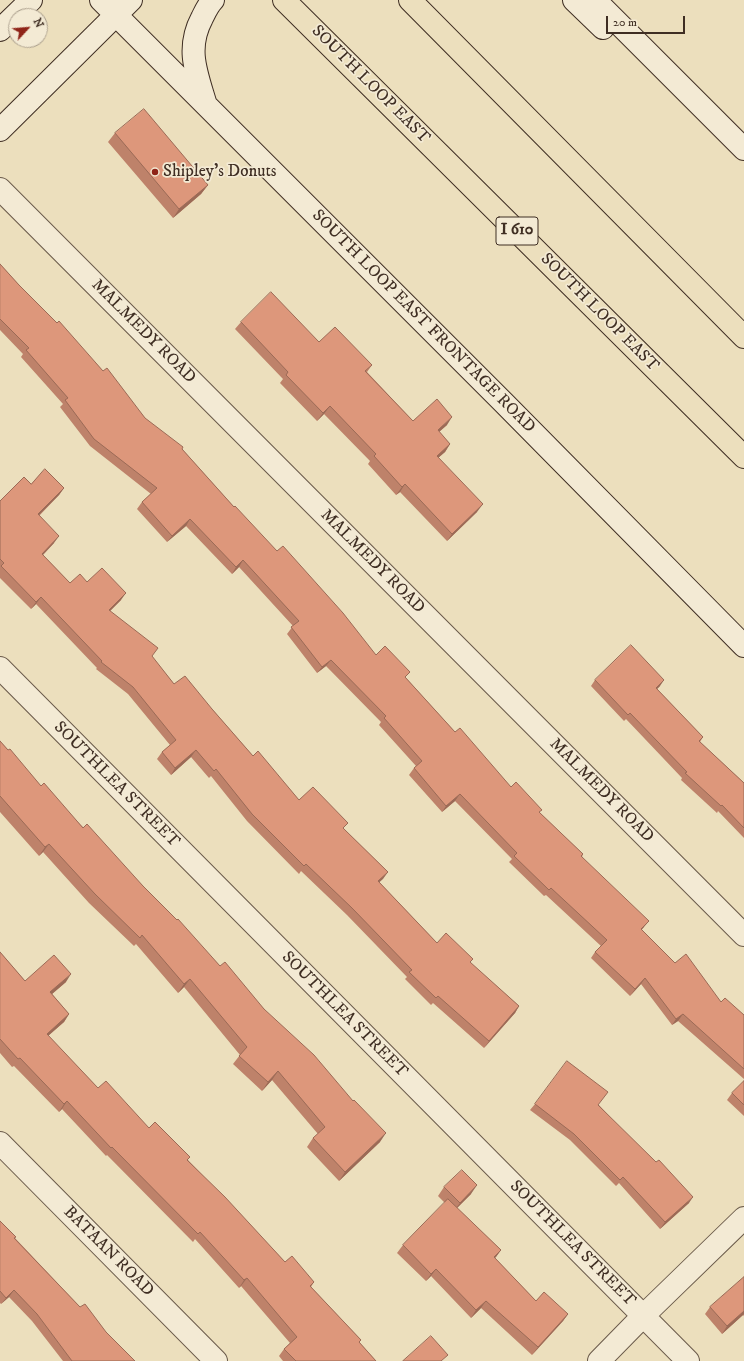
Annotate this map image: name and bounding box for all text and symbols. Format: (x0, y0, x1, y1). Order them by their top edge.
north arrow (8, 8, 48, 48)
scale bar (608, 8, 687, 34)
text: 20 m (613, 15, 637, 30)
text: N (30, 16, 46, 30)
street label: SOUTH LOOP EAST (307, 22, 433, 148)
place label: Shipley's Donuts (163, 162, 277, 182)
marker: Shipley's Donuts (150, 167, 160, 177)
street label: SOUTH LOOP EAST FRONTAGE ROAD (307, 206, 539, 438)
road number: I 610 (496, 217, 538, 245)
street label: SOUTH LOOP EAST (536, 250, 662, 376)
street label: MALMEDY ROAD (87, 276, 199, 388)
street label: MALMEDY ROAD (316, 506, 428, 618)
street label: SOUTHLEA STREET (49, 718, 183, 852)
street label: MALMEDY ROAD (545, 735, 657, 847)
street label: SOUTHLEA STREET (277, 948, 411, 1082)
street label: SOUTHLEA STREET (505, 1177, 639, 1311)
street label: BATAAN ROAD (59, 1203, 157, 1301)

